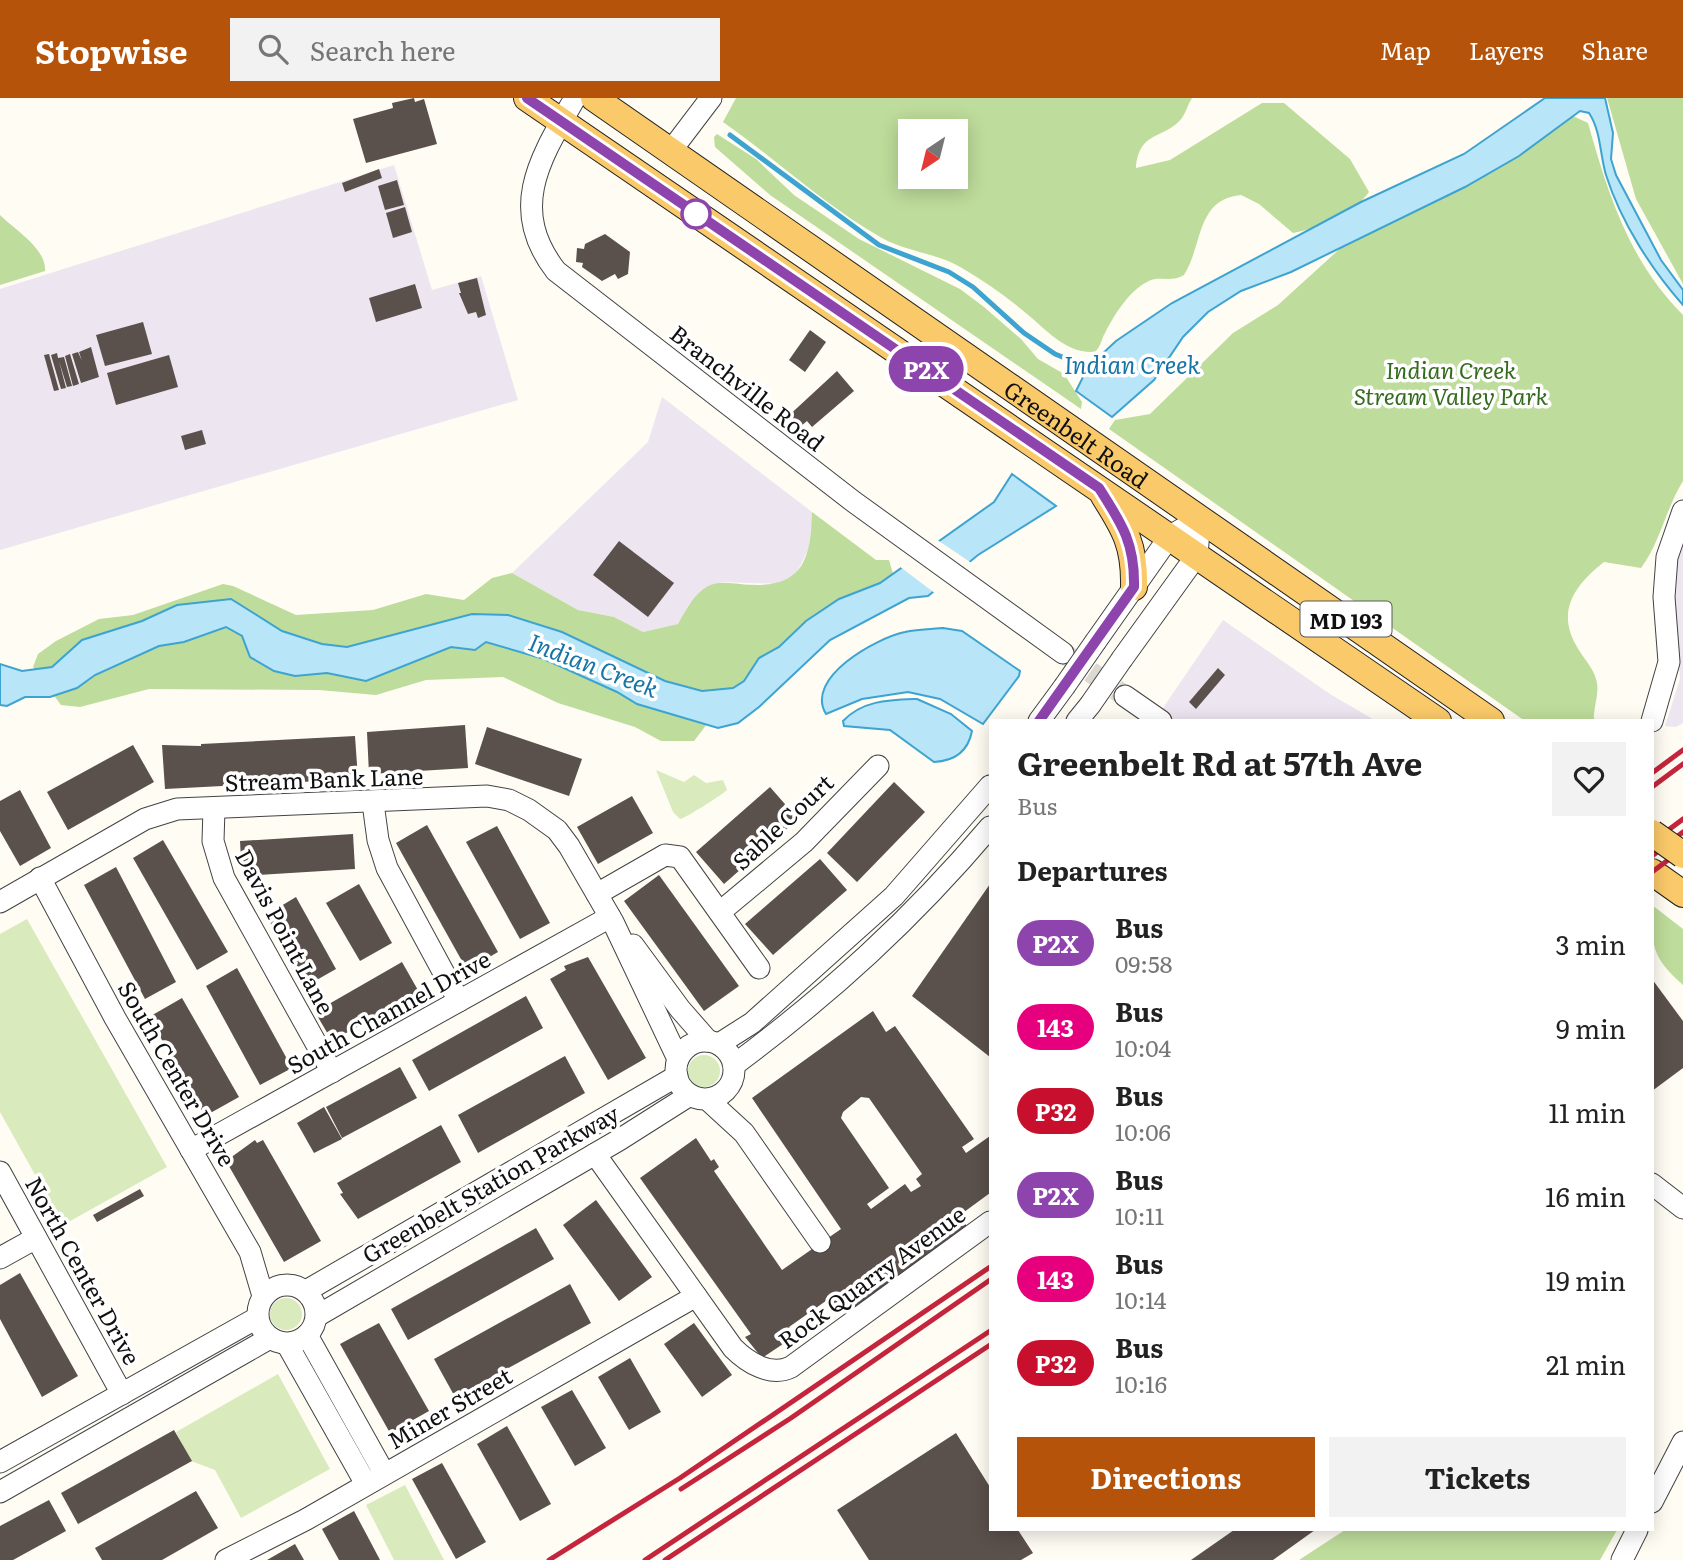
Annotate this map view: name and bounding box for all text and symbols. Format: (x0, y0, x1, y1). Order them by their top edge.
search box (230, 18, 720, 81)
text: Stopwise (35, 25, 188, 74)
icon: search (254, 30, 292, 68)
text: Search here (310, 30, 456, 69)
text: Map (1380, 32, 1431, 67)
text: Layers (1469, 32, 1543, 67)
text: Share (1581, 32, 1648, 67)
north arrow (898, 119, 968, 189)
map controls (898, 119, 968, 189)
unlabelled marker (681, 199, 711, 229)
street label: Branchville Road (664, 316, 832, 458)
line badge: P2X (886, 346, 966, 392)
water label: Indian Creek (1064, 346, 1201, 381)
text: P2X (903, 351, 949, 386)
park label: Indian Creek Stream Valley Park (1354, 352, 1548, 412)
street label: Greenbelt Road (998, 371, 1156, 496)
road number: MD 193 (1300, 602, 1392, 636)
water label: Indian Creek (524, 623, 665, 705)
text: Greenbelt Rd at 57th Ave (1017, 737, 1422, 786)
button: heart (1552, 742, 1626, 816)
street label: Stream Bank Lane (224, 758, 424, 798)
street label: Sable Court (724, 765, 841, 877)
text: Bus (1017, 788, 1057, 822)
street label: Davis Point Lane (228, 842, 344, 1020)
text: Departures (1017, 850, 1168, 889)
text: Bus (1115, 907, 1163, 946)
text: 3 min (1556, 924, 1626, 963)
text: P2X (1032, 925, 1079, 960)
street label: South Channel Drive (280, 941, 496, 1081)
text: 09:58 (1115, 946, 1172, 980)
street label: South Center Drive (111, 974, 245, 1172)
text: Bus (1115, 991, 1163, 1030)
text: 9 min (1556, 1008, 1626, 1047)
text: 143 (1037, 1009, 1074, 1044)
text: 10:04 (1115, 1030, 1171, 1064)
text: Bus (1115, 1075, 1163, 1114)
text: 11 min (1549, 1092, 1626, 1131)
text: P32 (1035, 1093, 1076, 1128)
street label: Greenbelt Station Parkway (355, 1095, 625, 1271)
text: 10:06 (1115, 1114, 1171, 1148)
text: Bus (1115, 1159, 1163, 1198)
street label: North Center Drive (18, 1170, 150, 1370)
text: 16 min (1545, 1176, 1626, 1215)
text: P2X (1032, 1177, 1079, 1212)
street label: Rock Quarry Avenue (770, 1196, 972, 1356)
text: 10:11 (1115, 1198, 1164, 1232)
text: Bus (1115, 1243, 1163, 1282)
text: 19 min (1546, 1260, 1626, 1299)
text: 143 (1037, 1261, 1074, 1296)
text: 10:14 (1115, 1282, 1166, 1316)
text: Bus (1115, 1327, 1163, 1366)
text: 21 min (1546, 1344, 1626, 1383)
text: P32 (1035, 1345, 1076, 1380)
street label: Miner Street (380, 1357, 518, 1456)
text: 10:16 (1115, 1366, 1167, 1400)
button: Directions (1017, 1437, 1315, 1517)
button: Tickets (1329, 1437, 1626, 1517)

